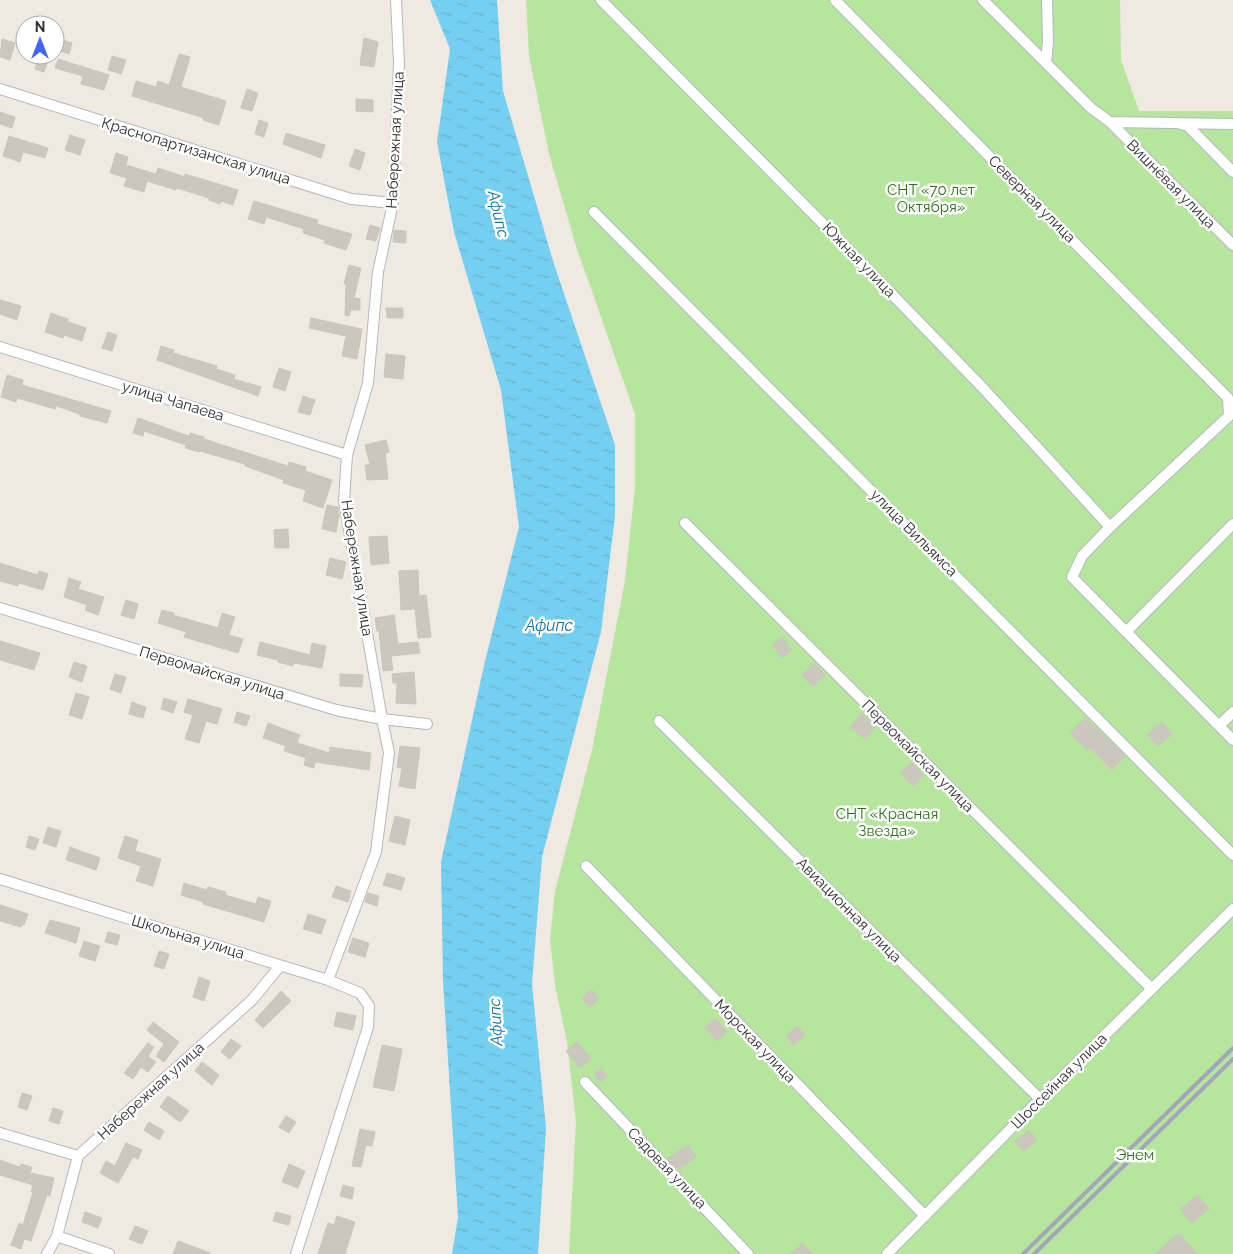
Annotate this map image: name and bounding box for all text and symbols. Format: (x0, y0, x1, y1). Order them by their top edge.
north arrow (15, 15, 65, 65)
text: N (35, 19, 45, 35)
street label: Набережная улица (382, 71, 408, 209)
street label: Краснопартизанская улица (99, 114, 293, 188)
street label: Вишнёвая улица (1123, 136, 1219, 232)
street label: Северная улица (985, 152, 1079, 246)
park label: СНТ «70 лет Октября» (887, 181, 975, 216)
water label: Афипс (484, 188, 513, 240)
street label: Южная улица (819, 219, 899, 301)
street label: улица Чапаева (120, 377, 226, 425)
street label: улица Вильямса (867, 486, 961, 580)
street label: Набережная улица (337, 499, 377, 637)
water label: Афипс (524, 616, 573, 635)
street label: Первомайская улица (137, 642, 287, 704)
street label: Первомайская улица (858, 696, 978, 816)
park label: СНТ «Красная Звезда» (836, 805, 938, 840)
street label: Авиационная улица (793, 854, 905, 966)
street label: Школьная улица (129, 911, 247, 963)
street label: Морская улица (711, 996, 799, 1086)
water label: Афипс (485, 997, 506, 1047)
street label: Шоссейная улица (1007, 1029, 1111, 1133)
street label: Набережная улица (94, 1038, 208, 1144)
street label: Садовая улица (624, 1124, 710, 1212)
park label: Энем (1116, 1146, 1154, 1164)

